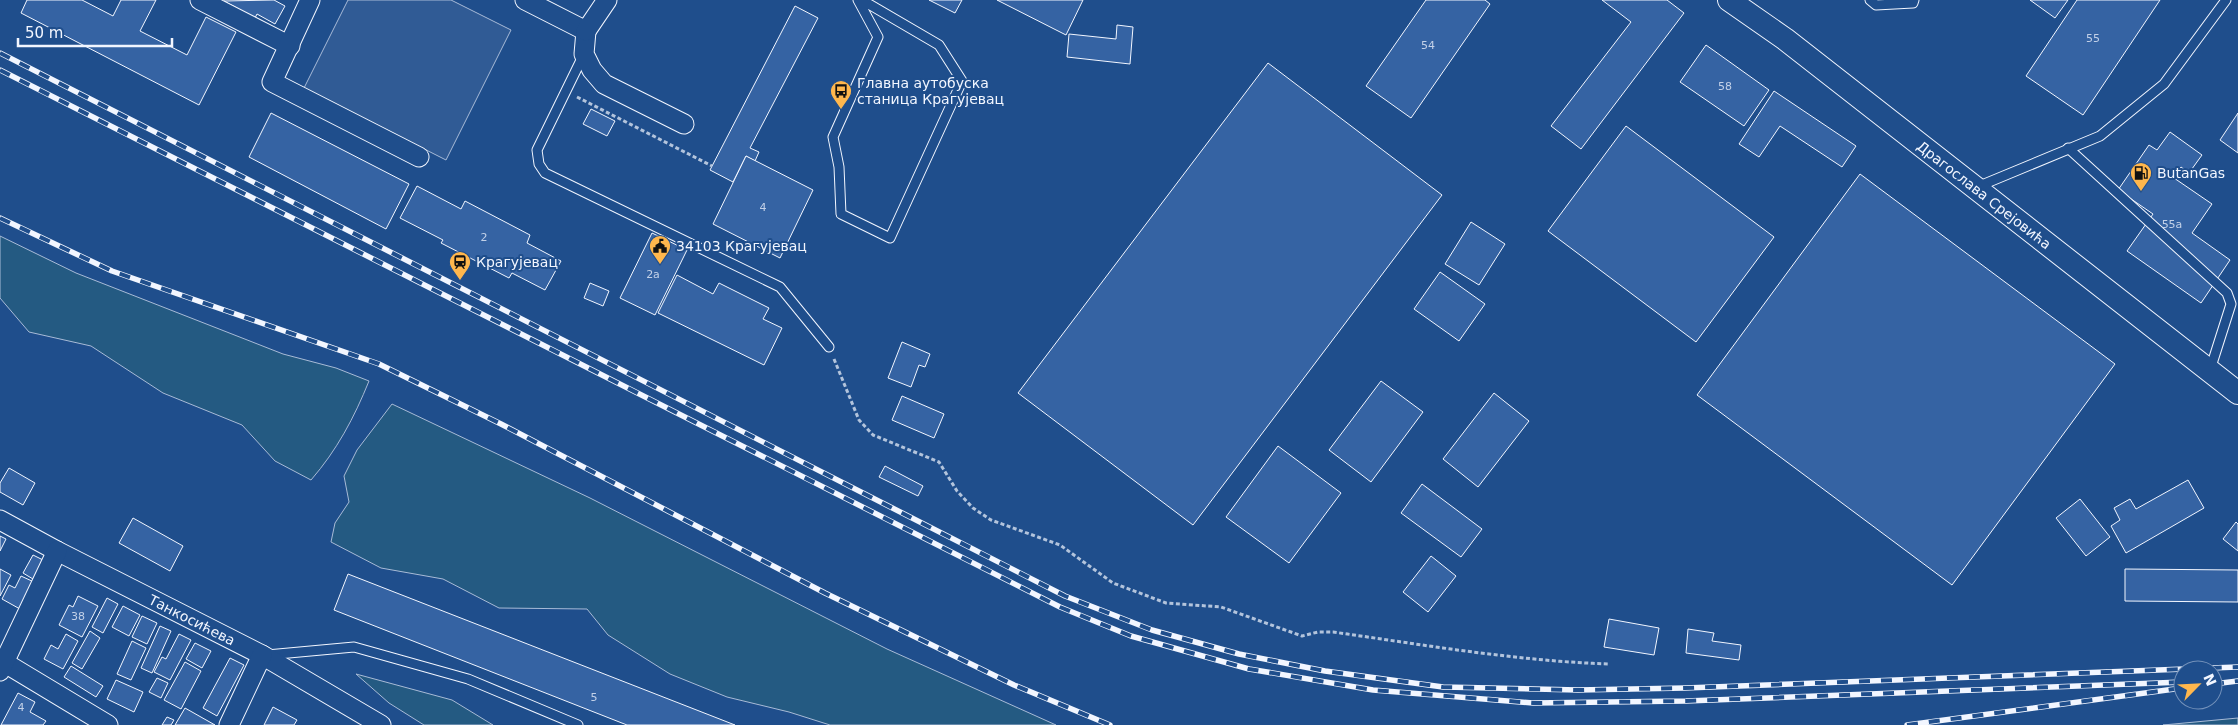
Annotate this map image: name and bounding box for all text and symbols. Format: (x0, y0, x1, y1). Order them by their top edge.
scale bar (18, 15, 171, 47)
text: 50 m (25, 24, 63, 42)
house number: 55 (2086, 32, 2100, 45)
house number: 54 (1421, 39, 1435, 52)
place label: Главна аутобуска станица Крагујевац (857, 75, 1004, 107)
bus stop icon: Главна аутобуска станица Крагујевац (829, 79, 853, 110)
house number: 58 (1718, 80, 1732, 93)
street label: Драгослава Срејовића (1914, 138, 2054, 252)
fuel station icon: ButanGas (2129, 161, 2153, 192)
place label: ButanGas (2157, 165, 2225, 181)
house number: 4 (760, 201, 767, 214)
house number: 55a (2162, 218, 2182, 231)
house number: 2 (481, 231, 488, 244)
public building icon: 34103 Крагујевац (648, 234, 672, 265)
place label: 34103 Крагујевац (676, 238, 807, 254)
station icon: Крагујевац (448, 250, 472, 281)
place label: Крагујевац (476, 254, 558, 270)
house number: 2a (646, 268, 660, 281)
street label: Танкосићева (145, 591, 238, 649)
house number: 38 (71, 610, 85, 623)
north arrow (2173, 660, 2223, 710)
text: N (2200, 671, 2220, 688)
house number: 5 (591, 691, 598, 704)
house number: 4 (18, 701, 25, 714)

